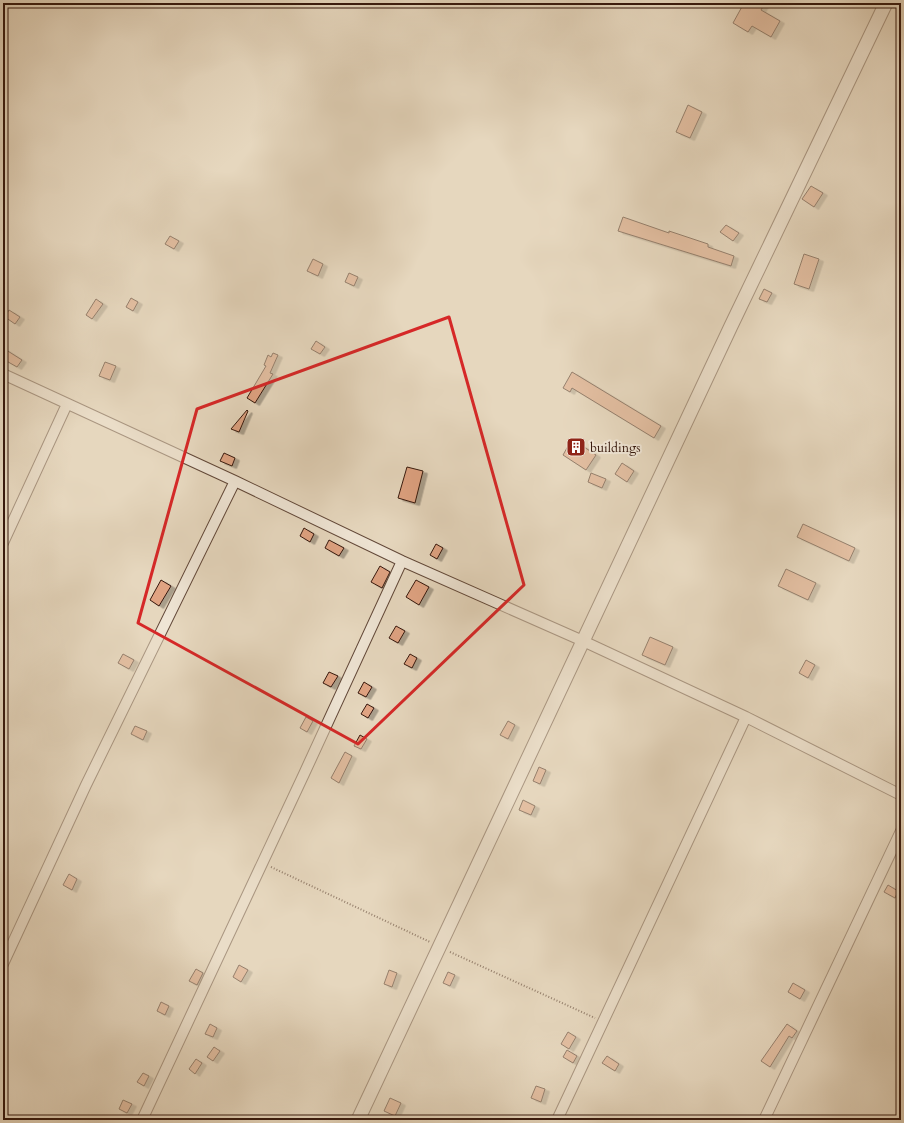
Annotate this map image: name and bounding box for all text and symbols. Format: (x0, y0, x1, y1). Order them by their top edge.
building icon: buildings (565, 436, 587, 458)
place label: buildings (590, 439, 641, 457)

